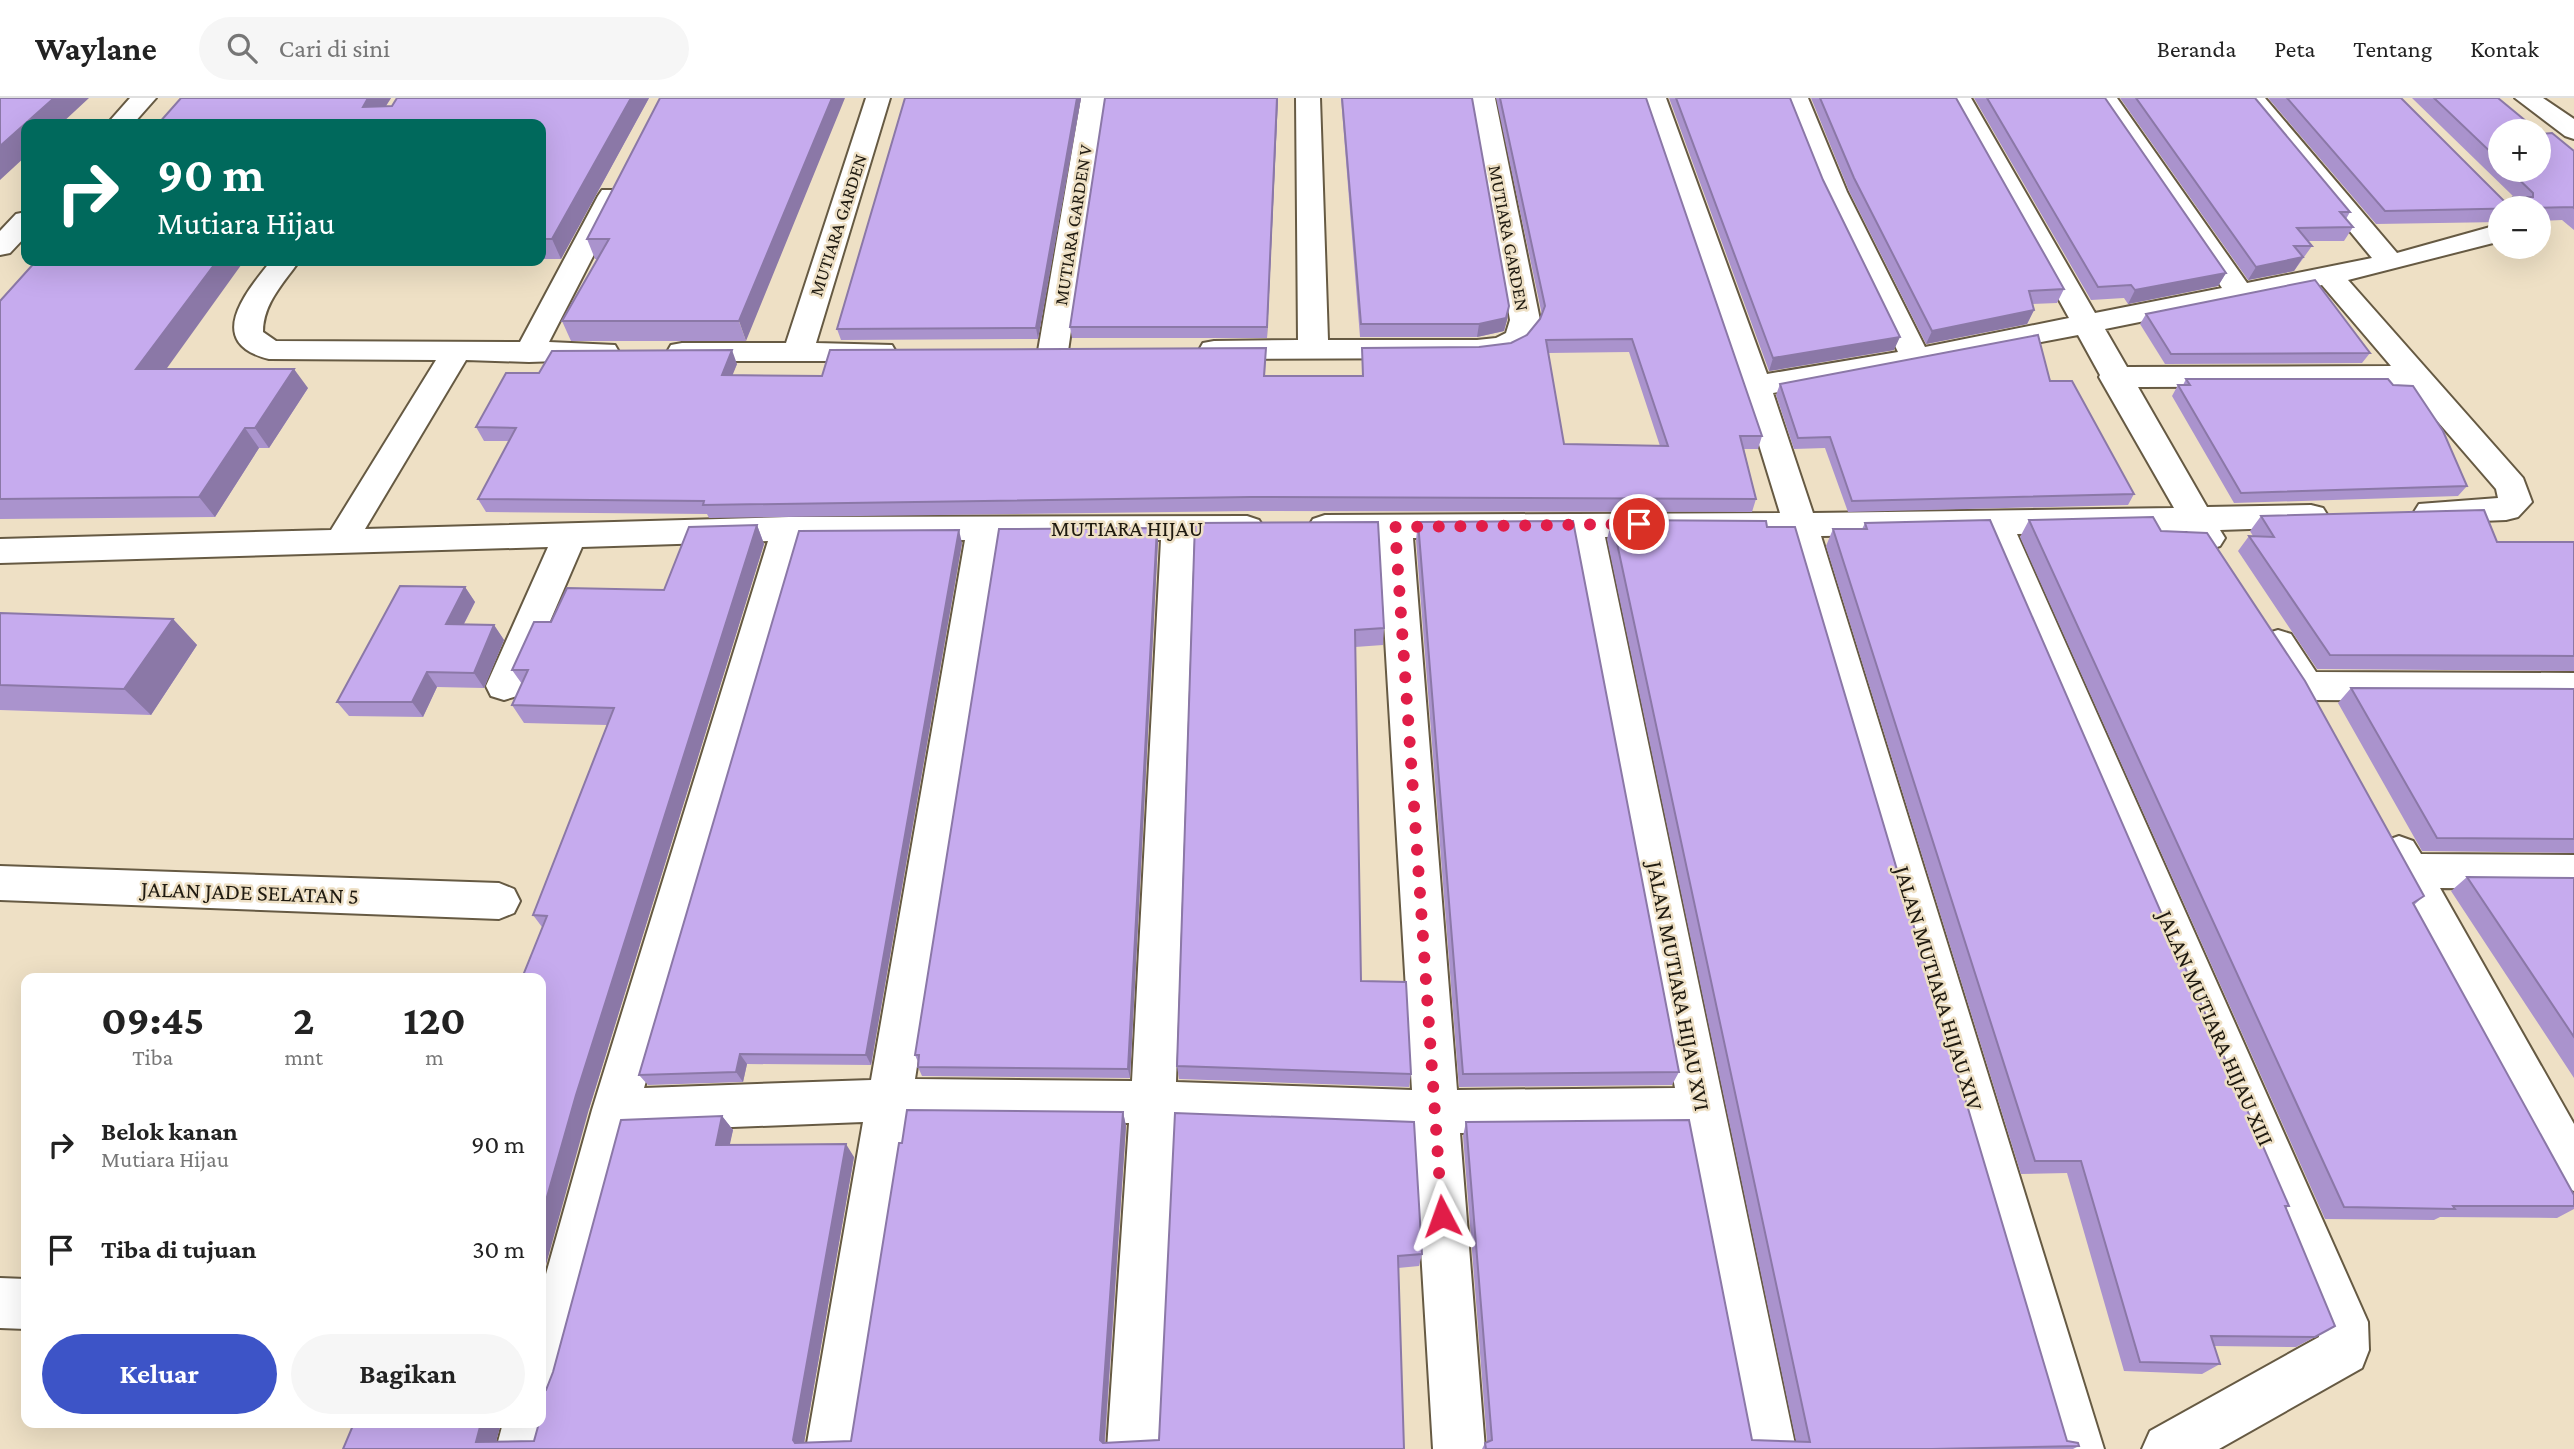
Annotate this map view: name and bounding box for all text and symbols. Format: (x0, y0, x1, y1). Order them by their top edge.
search box (199, 17, 689, 80)
icon: search (223, 29, 261, 67)
text: Waylane (35, 30, 157, 67)
text: Cari di sini (279, 34, 390, 63)
text: Beranda (2157, 35, 2236, 62)
text: Peta (2274, 35, 2315, 62)
text: Tentang (2353, 35, 2432, 62)
text: Kontak (2470, 35, 2539, 62)
map controls (2488, 119, 2551, 259)
button: + (2488, 119, 2551, 182)
street label: MUTIARA GARDEN V (1050, 143, 1096, 307)
icon: right (42, 147, 133, 238)
text: 90 m (157, 147, 264, 202)
street label: MUTIARA GARDEN (805, 151, 871, 299)
street label: MUTIARA GARDEN (1485, 163, 1533, 313)
button: − (2488, 196, 2551, 259)
text: Mutiara Hijau (157, 205, 335, 241)
pin (1609, 494, 1669, 554)
icon: arrive (1620, 505, 1658, 543)
street label: MUTIARA HIJAU (1051, 515, 1203, 541)
street label: JALAN MUTIARA HIJAU XVI (1642, 857, 1716, 1113)
street label: JALAN MUTIARA HIJAU XIV (1889, 861, 1989, 1114)
street label: JALAN JADE SELATAN 5 (139, 875, 359, 909)
street label: JALAN MUTIARA HIJAU XIII (2151, 904, 2280, 1150)
text: 09:45 (101, 996, 204, 1043)
text: 2 (293, 996, 314, 1043)
text: 120 (403, 996, 466, 1043)
text: Tiba (132, 1044, 173, 1070)
text: mnt (285, 1044, 323, 1070)
text: m (425, 1044, 444, 1070)
text: Belok kanan (101, 1117, 238, 1146)
icon: right (42, 1126, 80, 1164)
text: 90 m (471, 1130, 525, 1159)
text: Mutiara Hijau (101, 1146, 229, 1172)
position arrow (1405, 1179, 1479, 1253)
icon: arrive (42, 1231, 80, 1269)
text: Tiba di tujuan (101, 1235, 256, 1264)
text: 30 m (472, 1235, 525, 1264)
button: Keluar (42, 1334, 277, 1414)
button: Bagikan (291, 1334, 525, 1414)

